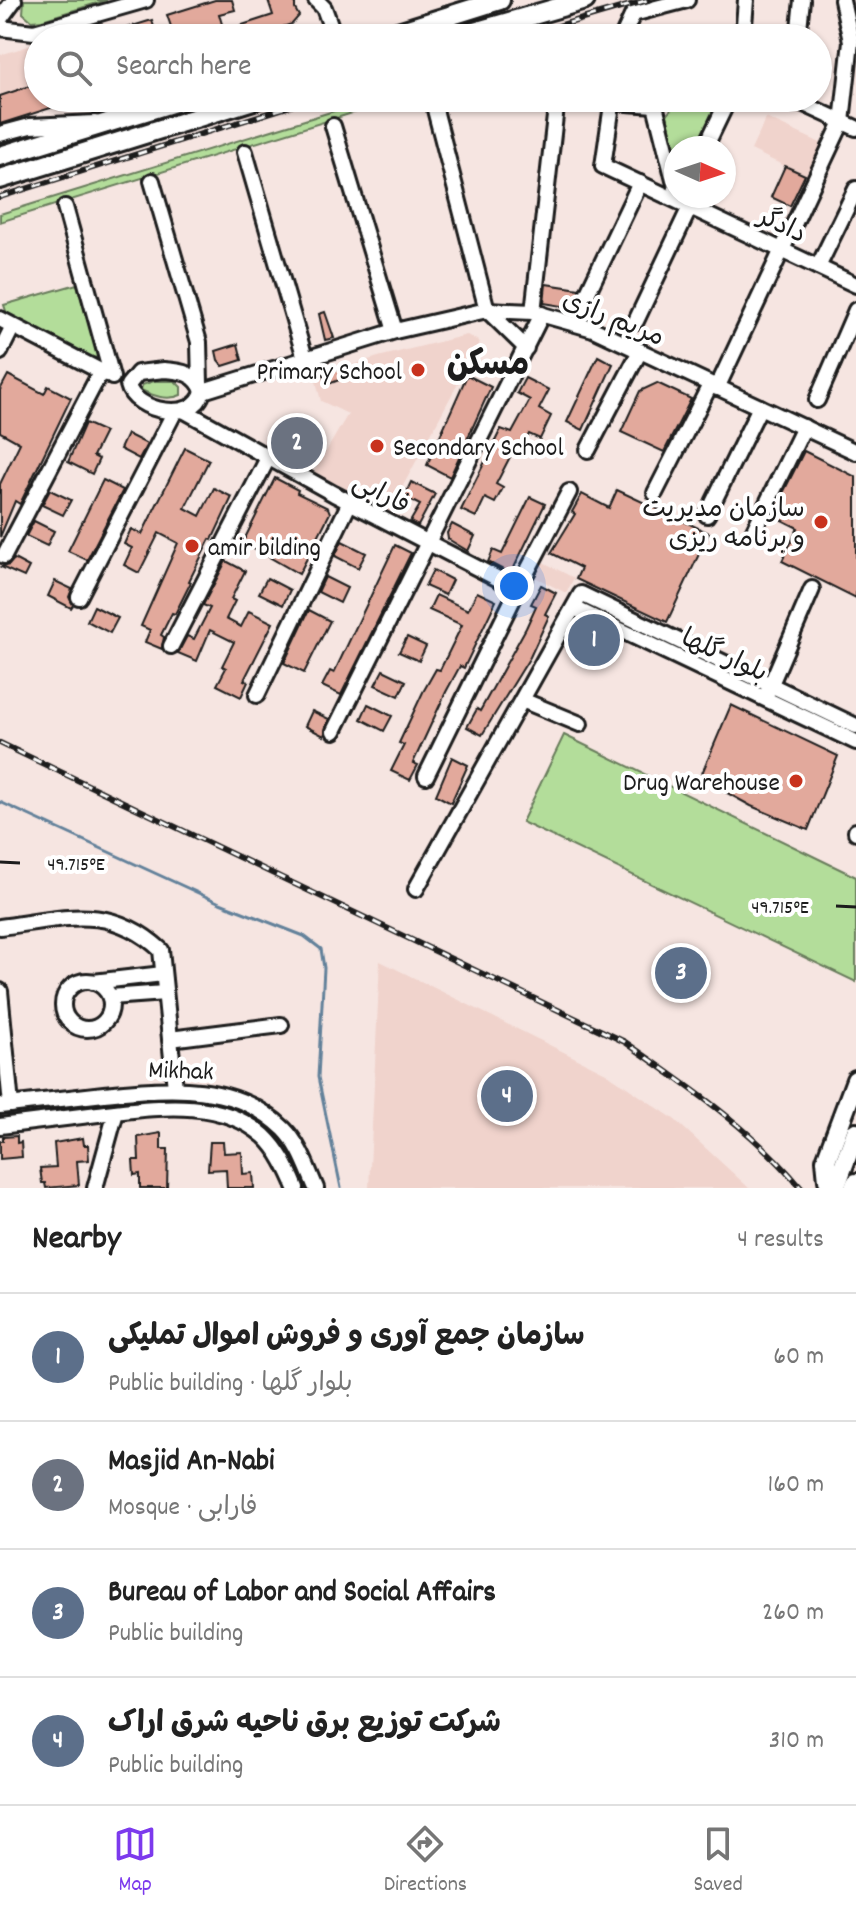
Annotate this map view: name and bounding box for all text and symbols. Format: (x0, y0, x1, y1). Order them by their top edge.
search box (24, 24, 832, 112)
icon: search (52, 46, 96, 90)
text: Search here (116, 47, 252, 90)
north arrow (664, 136, 736, 208)
street label: دادگر (750, 199, 812, 254)
street label: مریم رازی (556, 283, 669, 357)
district label: مسکن (447, 343, 529, 392)
place label: Primary School (256, 355, 402, 392)
marker: Primary School (409, 361, 427, 379)
pin: 2 (271, 413, 323, 473)
place label: Secondary School (393, 431, 564, 468)
marker: Secondary School (368, 437, 386, 455)
street label: فارابی (345, 465, 415, 525)
place label: سازمان مدیریت و برنامه ریزی (642, 492, 805, 559)
marker: سازمان مدیریت و برنامه ریزی (812, 513, 830, 531)
place label: amir bilding (208, 531, 321, 568)
marker: amir bilding (183, 537, 201, 555)
your location (494, 566, 534, 606)
pin: 1 (568, 610, 620, 670)
street label: بلوار گلها (674, 621, 773, 693)
place label: Drug Warehouse (623, 766, 780, 803)
marker: Drug Warehouse (787, 772, 805, 790)
text: 49.715°E (47, 852, 105, 880)
text: 49.715°E (751, 895, 809, 923)
pin: 3 (655, 943, 707, 1003)
street label: Mikhak (148, 1053, 214, 1092)
pin: 4 (481, 1066, 533, 1126)
text: Nearby (32, 1216, 121, 1265)
text: 4 results (737, 1222, 824, 1259)
text: سازمان جمع آوری و فروش اموال تملیکی (108, 1317, 585, 1360)
text: 1 (55, 1339, 61, 1376)
text: 60 m (773, 1339, 824, 1376)
text: Public building · بلوار گلها (108, 1366, 353, 1403)
text: Masjid An-Nabi (108, 1442, 274, 1485)
text: 2 (52, 1467, 64, 1504)
text: 160 m (768, 1467, 824, 1504)
text: Mosque · فارابی (108, 1490, 258, 1527)
text: Bureau of Labor and Social Affairs (108, 1573, 496, 1616)
text: 3 (52, 1595, 64, 1632)
text: 260 m (762, 1595, 824, 1632)
text: Public building (108, 1616, 243, 1653)
text: شرکت توزیع برق ناحیه شرق اراک (108, 1704, 501, 1747)
text: 4 (53, 1723, 63, 1760)
text: 310 m (769, 1723, 824, 1760)
text: Public building (108, 1748, 243, 1785)
tab: Map (113, 1822, 157, 1901)
tab: Directions (384, 1822, 467, 1901)
tab: Saved (694, 1822, 743, 1901)

